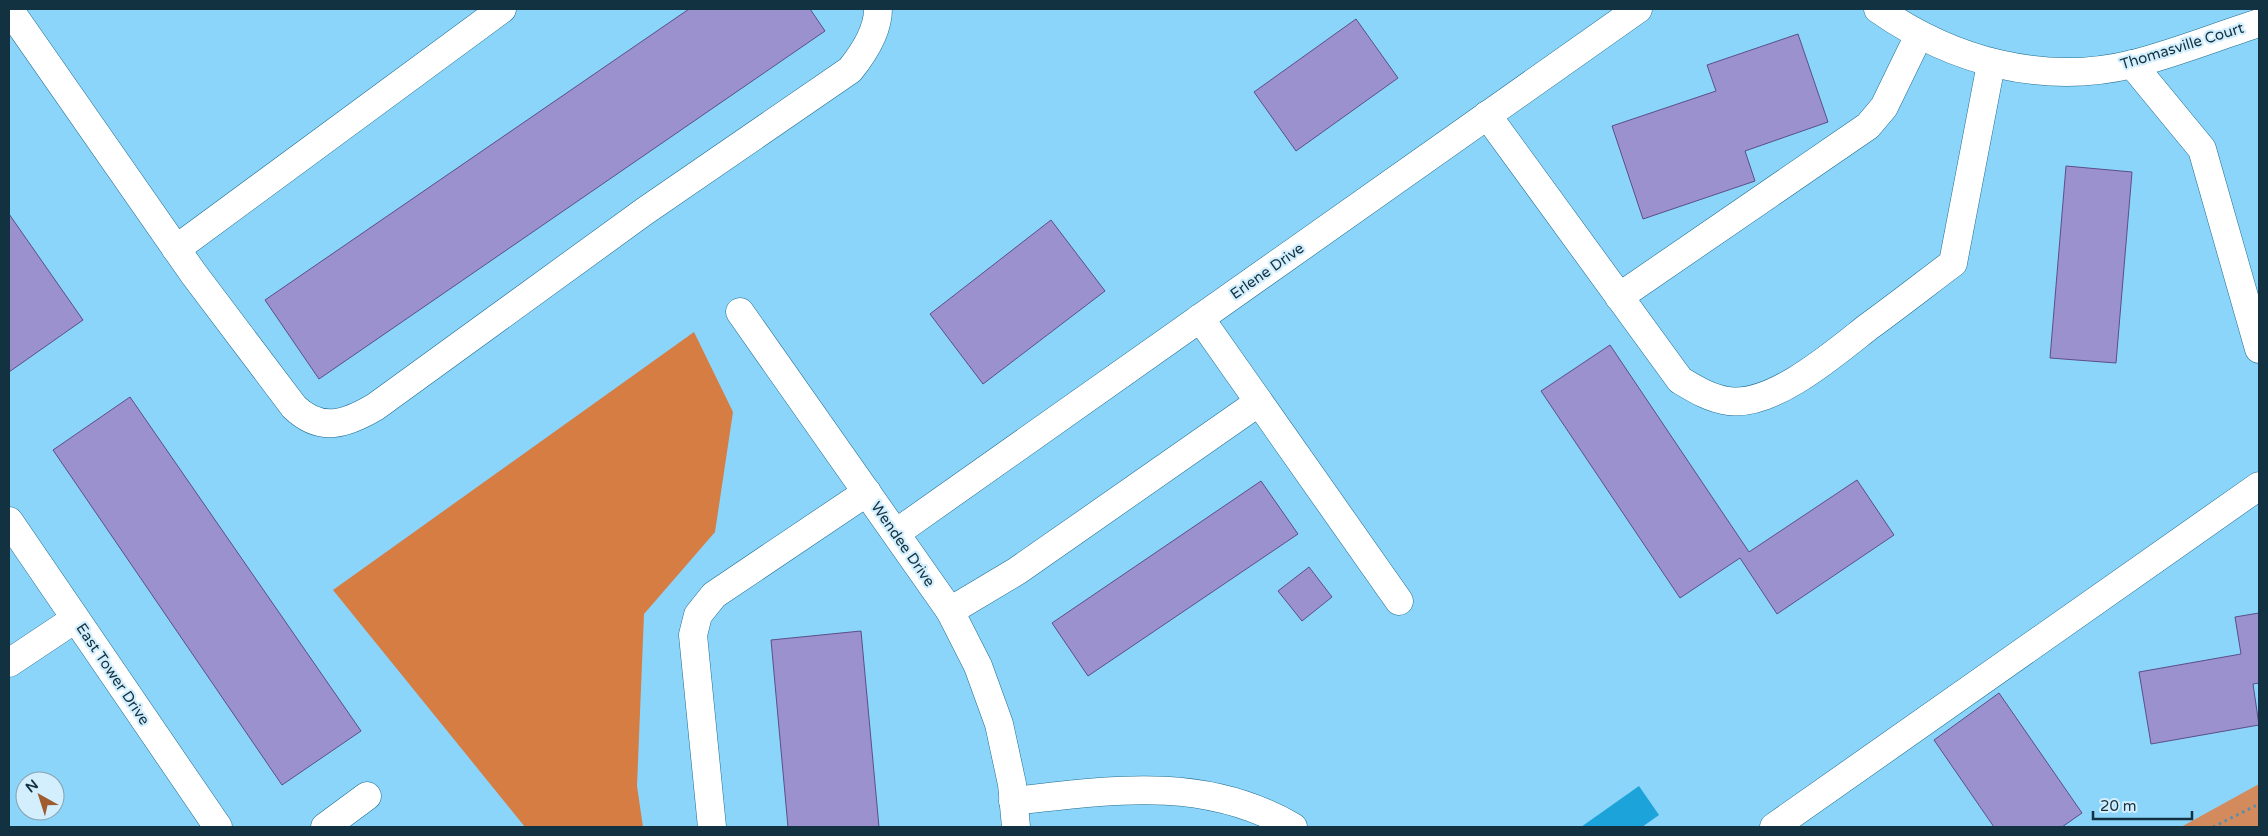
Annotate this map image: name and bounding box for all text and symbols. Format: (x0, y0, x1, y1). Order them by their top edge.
street label: Thomasville Court (2118, 19, 2246, 73)
street label: Erlene Drive (1227, 239, 1307, 303)
street label: Wendee Drive (867, 498, 939, 590)
street label: East Tower Drive (72, 620, 154, 728)
north arrow (15, 771, 65, 821)
text: N (22, 776, 42, 796)
scale bar (2093, 788, 2192, 820)
text: 20 m (2100, 797, 2137, 815)

